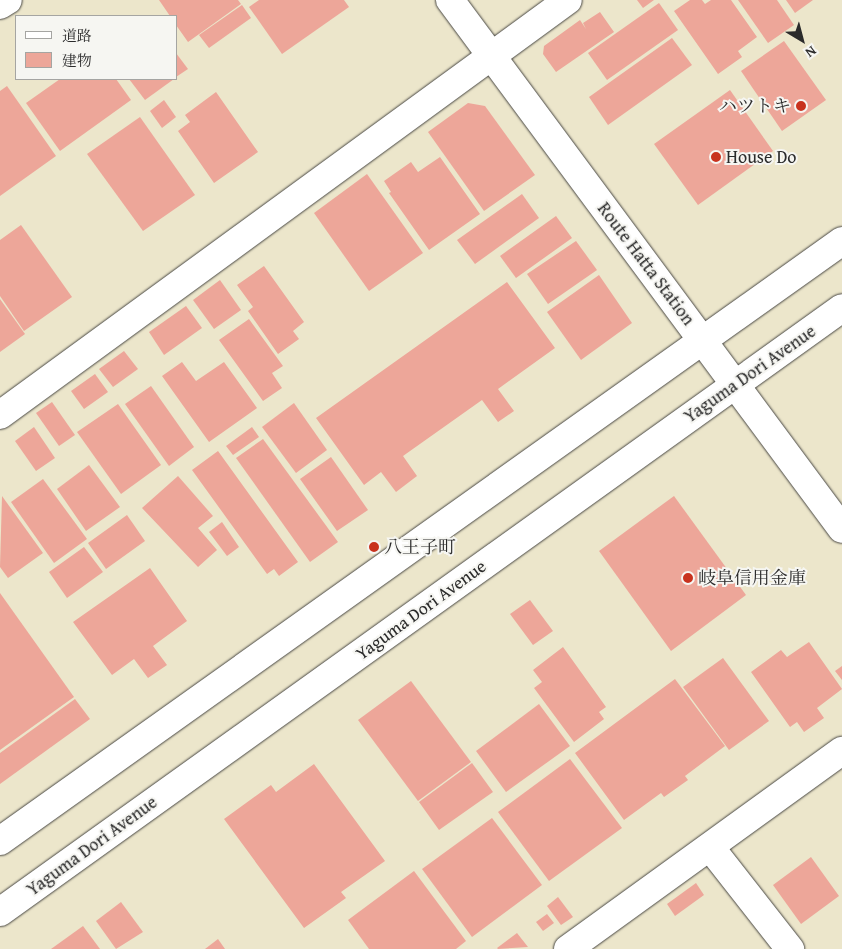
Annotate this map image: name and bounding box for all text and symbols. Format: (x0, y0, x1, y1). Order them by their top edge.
legend (15, 15, 178, 80)
north arrow (777, 15, 827, 65)
text: 道路 (62, 25, 92, 46)
text: N (801, 41, 821, 63)
text: 建物 (62, 50, 92, 71)
place label: ハツトキ (719, 95, 791, 117)
marker: ハツトキ (795, 100, 807, 112)
place label: House Do (726, 146, 797, 168)
marker: House Do (710, 151, 722, 163)
street label: Route Hatta Station (593, 198, 699, 330)
street label: Yaguma Dori Avenue (680, 320, 820, 428)
place label: 八王子町 (384, 536, 456, 558)
marker: 八王子町 (368, 541, 380, 553)
street label: Yaguma Dori Avenue (352, 555, 490, 665)
place label: 岐阜信用金庫 (698, 567, 806, 589)
marker: 岐阜信用金庫 (682, 572, 694, 584)
street label: Yaguma Dori Avenue (23, 791, 161, 901)

